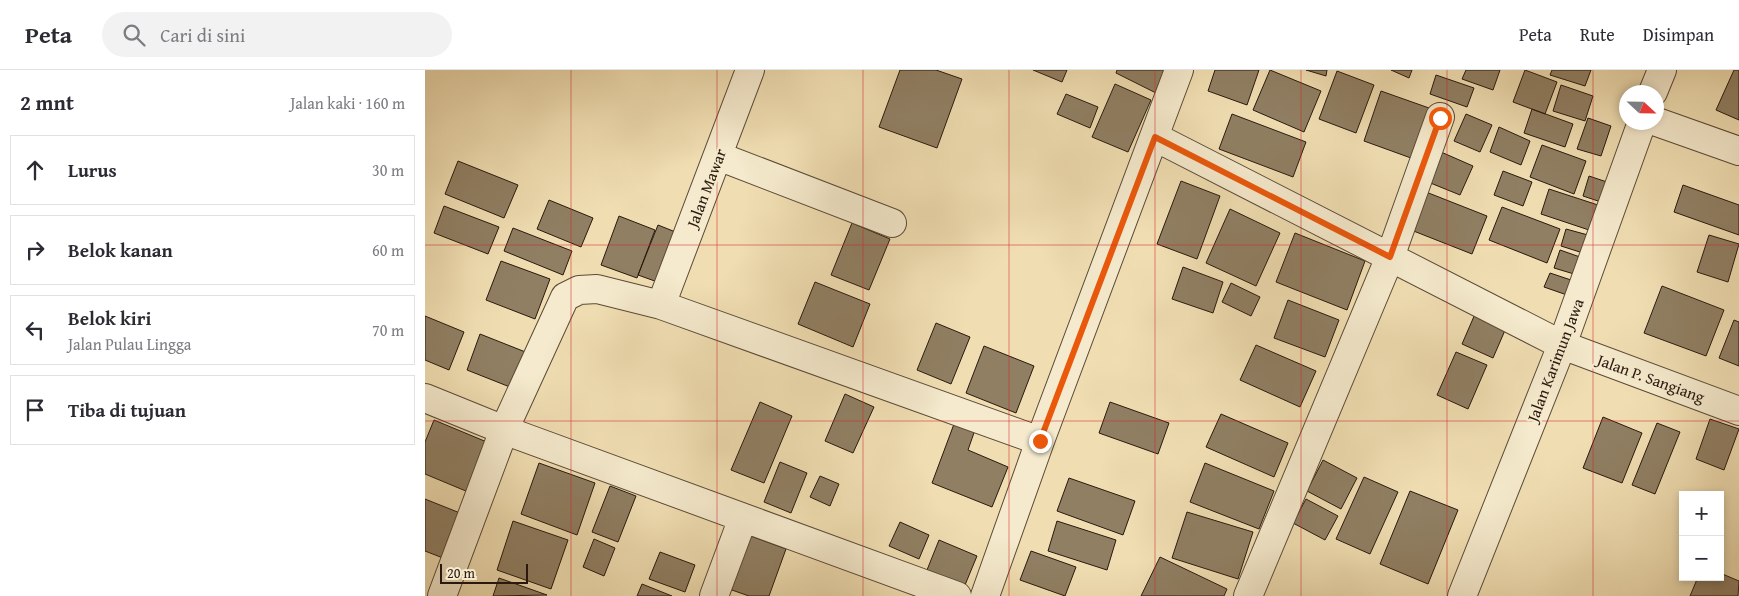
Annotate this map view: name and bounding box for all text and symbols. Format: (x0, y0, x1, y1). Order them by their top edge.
search box (102, 12, 452, 57)
text: Peta (25, 17, 72, 52)
icon: search (120, 21, 148, 49)
text: Cari di sini (160, 21, 245, 49)
text: Peta (1519, 21, 1552, 48)
text: Rute (1580, 21, 1615, 48)
text: Disimpan (1643, 21, 1714, 48)
north arrow (1619, 85, 1664, 130)
text: 2 mnt (20, 87, 74, 118)
text: Jalan kaki · 160 m (290, 91, 405, 115)
route start (1429, 107, 1452, 130)
street label: Jalan Mawar (679, 145, 732, 233)
icon: ahead (21, 156, 49, 184)
text: Lurus (68, 156, 117, 184)
text: 30 m (372, 158, 404, 182)
icon: right (21, 236, 49, 264)
text: Belok kanan (68, 236, 173, 264)
text: 60 m (372, 238, 404, 262)
street label: Jalan Karimun Jawa (1520, 294, 1590, 427)
text: Belok kiri (68, 304, 151, 332)
icon: left (21, 316, 49, 344)
text: 70 m (372, 318, 404, 342)
text: Jalan Pulau Lingga (68, 332, 191, 356)
street label: Jalan P. Sangiang (1592, 347, 1708, 409)
icon: arrive (21, 396, 49, 424)
text: Tiba di tujuan (68, 396, 186, 424)
route end (1029, 430, 1052, 453)
map controls (1679, 491, 1724, 581)
button: + (1679, 491, 1724, 536)
button: − (1679, 536, 1724, 581)
scale bar (440, 561, 527, 584)
text: 20 m (447, 563, 475, 583)

